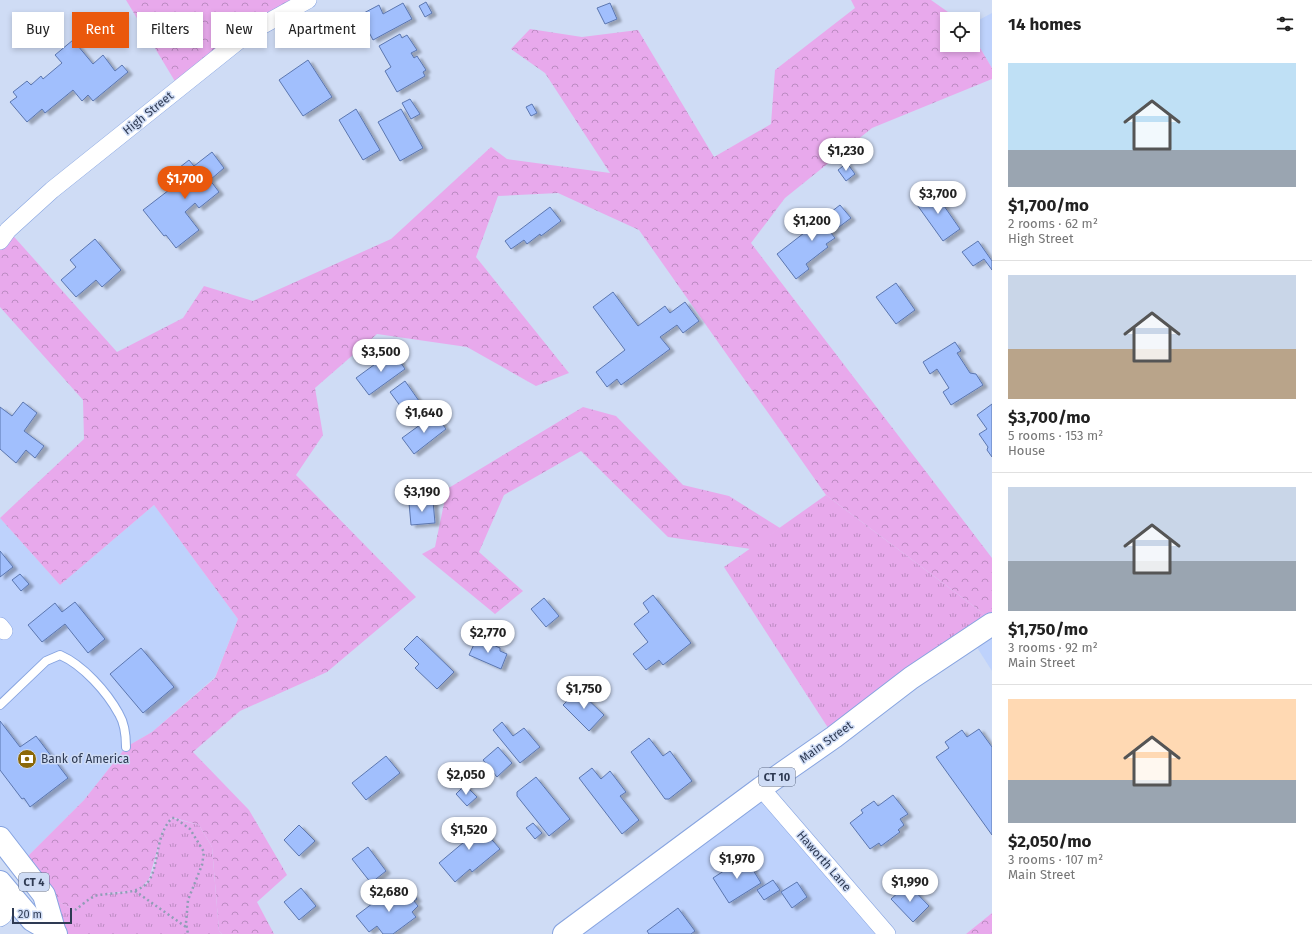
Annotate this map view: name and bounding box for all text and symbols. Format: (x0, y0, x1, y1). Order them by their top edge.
chip: Buy (12, 12, 64, 48)
chip: Rent (72, 12, 129, 48)
chip: Filters (137, 12, 203, 48)
chip: New (211, 12, 267, 48)
chip: Apartment (275, 12, 370, 48)
map controls (940, 12, 980, 52)
button: locate (940, 12, 980, 52)
icon: filters (1274, 13, 1296, 35)
text: 14 homes (1008, 14, 1081, 35)
street label: High Street (120, 88, 176, 137)
icon: home (1116, 89, 1188, 161)
pin: $1,230 (813, 138, 879, 172)
text: $1,230 (828, 143, 864, 158)
pin: $1,700 (152, 166, 218, 200)
text: $1,700 (167, 171, 203, 186)
pin: $3,700 (905, 181, 971, 215)
text: $3,700 (919, 186, 957, 201)
text: $1,700/mo (1008, 195, 1089, 216)
pin: $1,200 (779, 208, 845, 242)
text: $1,200 (793, 213, 831, 228)
text: 2 rooms · 62 m² (1008, 216, 1098, 231)
text: High Street (1008, 231, 1074, 246)
icon: home (1116, 301, 1188, 373)
pin: $3,500 (348, 339, 414, 373)
text: $3,500 (361, 344, 401, 359)
pin: $1,640 (391, 400, 457, 434)
text: $1,640 (405, 405, 443, 420)
text: $3,700/mo (1008, 407, 1091, 428)
text: 5 rooms · 153 m² (1008, 428, 1103, 443)
text: House (1008, 443, 1045, 458)
pin: $3,190 (389, 479, 455, 513)
text: $3,190 (404, 484, 440, 499)
icon: home (1116, 513, 1188, 585)
text: $1,750/mo (1008, 619, 1088, 640)
pin: $2,770 (455, 620, 521, 654)
text: $2,770 (470, 625, 506, 640)
text: 3 rooms · 92 m² (1008, 640, 1098, 655)
text: Main Street (1008, 655, 1075, 670)
pin: $1,750 (551, 676, 617, 710)
text: $1,750 (566, 681, 602, 696)
street label: Main Street (797, 718, 856, 766)
icon: home (1116, 725, 1188, 797)
bank icon: Bank of America (16, 748, 38, 770)
place label: Bank of America (41, 752, 129, 766)
pin: $2,050 (433, 762, 499, 796)
text: $2,050 (447, 767, 485, 782)
road number: CT 10 (759, 768, 795, 786)
pin: $1,520 (436, 817, 502, 851)
text: $1,520 (450, 822, 488, 837)
street label: Haworth Lane (794, 828, 854, 894)
text: $2,050/mo (1008, 831, 1091, 852)
pin: $1,970 (704, 846, 770, 880)
text: $1,970 (719, 851, 755, 866)
text: 3 rooms · 107 m² (1008, 852, 1103, 867)
text: Main Street (1008, 867, 1075, 882)
pin: $1,990 (877, 869, 943, 903)
road number: CT 4 (19, 873, 49, 891)
text: $1,990 (891, 874, 929, 889)
pin: $2,680 (356, 879, 422, 913)
text: $2,680 (369, 884, 409, 899)
scale bar (12, 906, 72, 925)
text: 20 m (18, 908, 42, 921)

